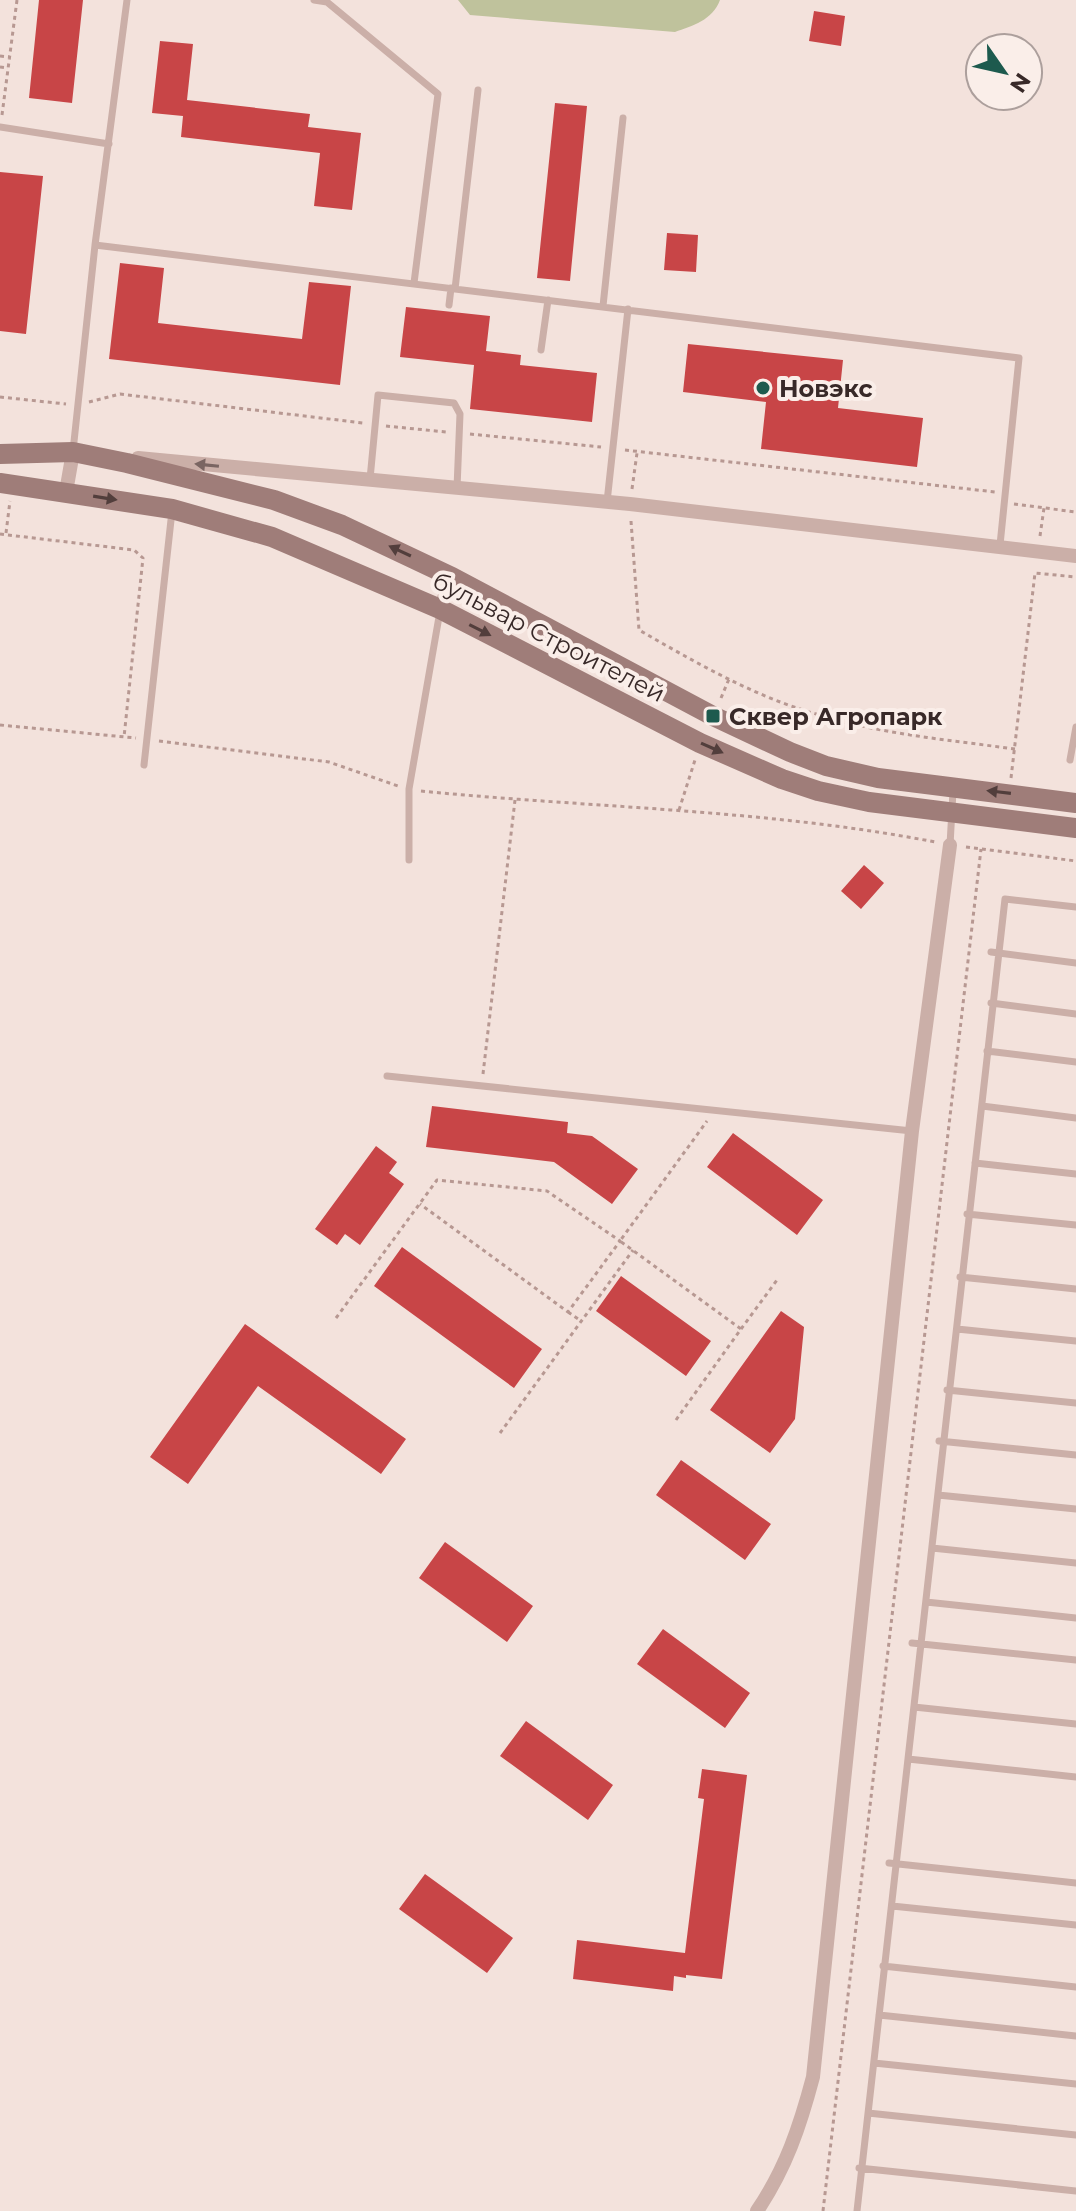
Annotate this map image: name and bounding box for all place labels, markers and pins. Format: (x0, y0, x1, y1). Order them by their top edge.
place label: Новэкс (779, 374, 873, 403)
marker: Новэкс (754, 379, 772, 397)
place label: Сквер Агропарк (729, 702, 943, 731)
marker: Сквер Агропарк (704, 707, 722, 725)

